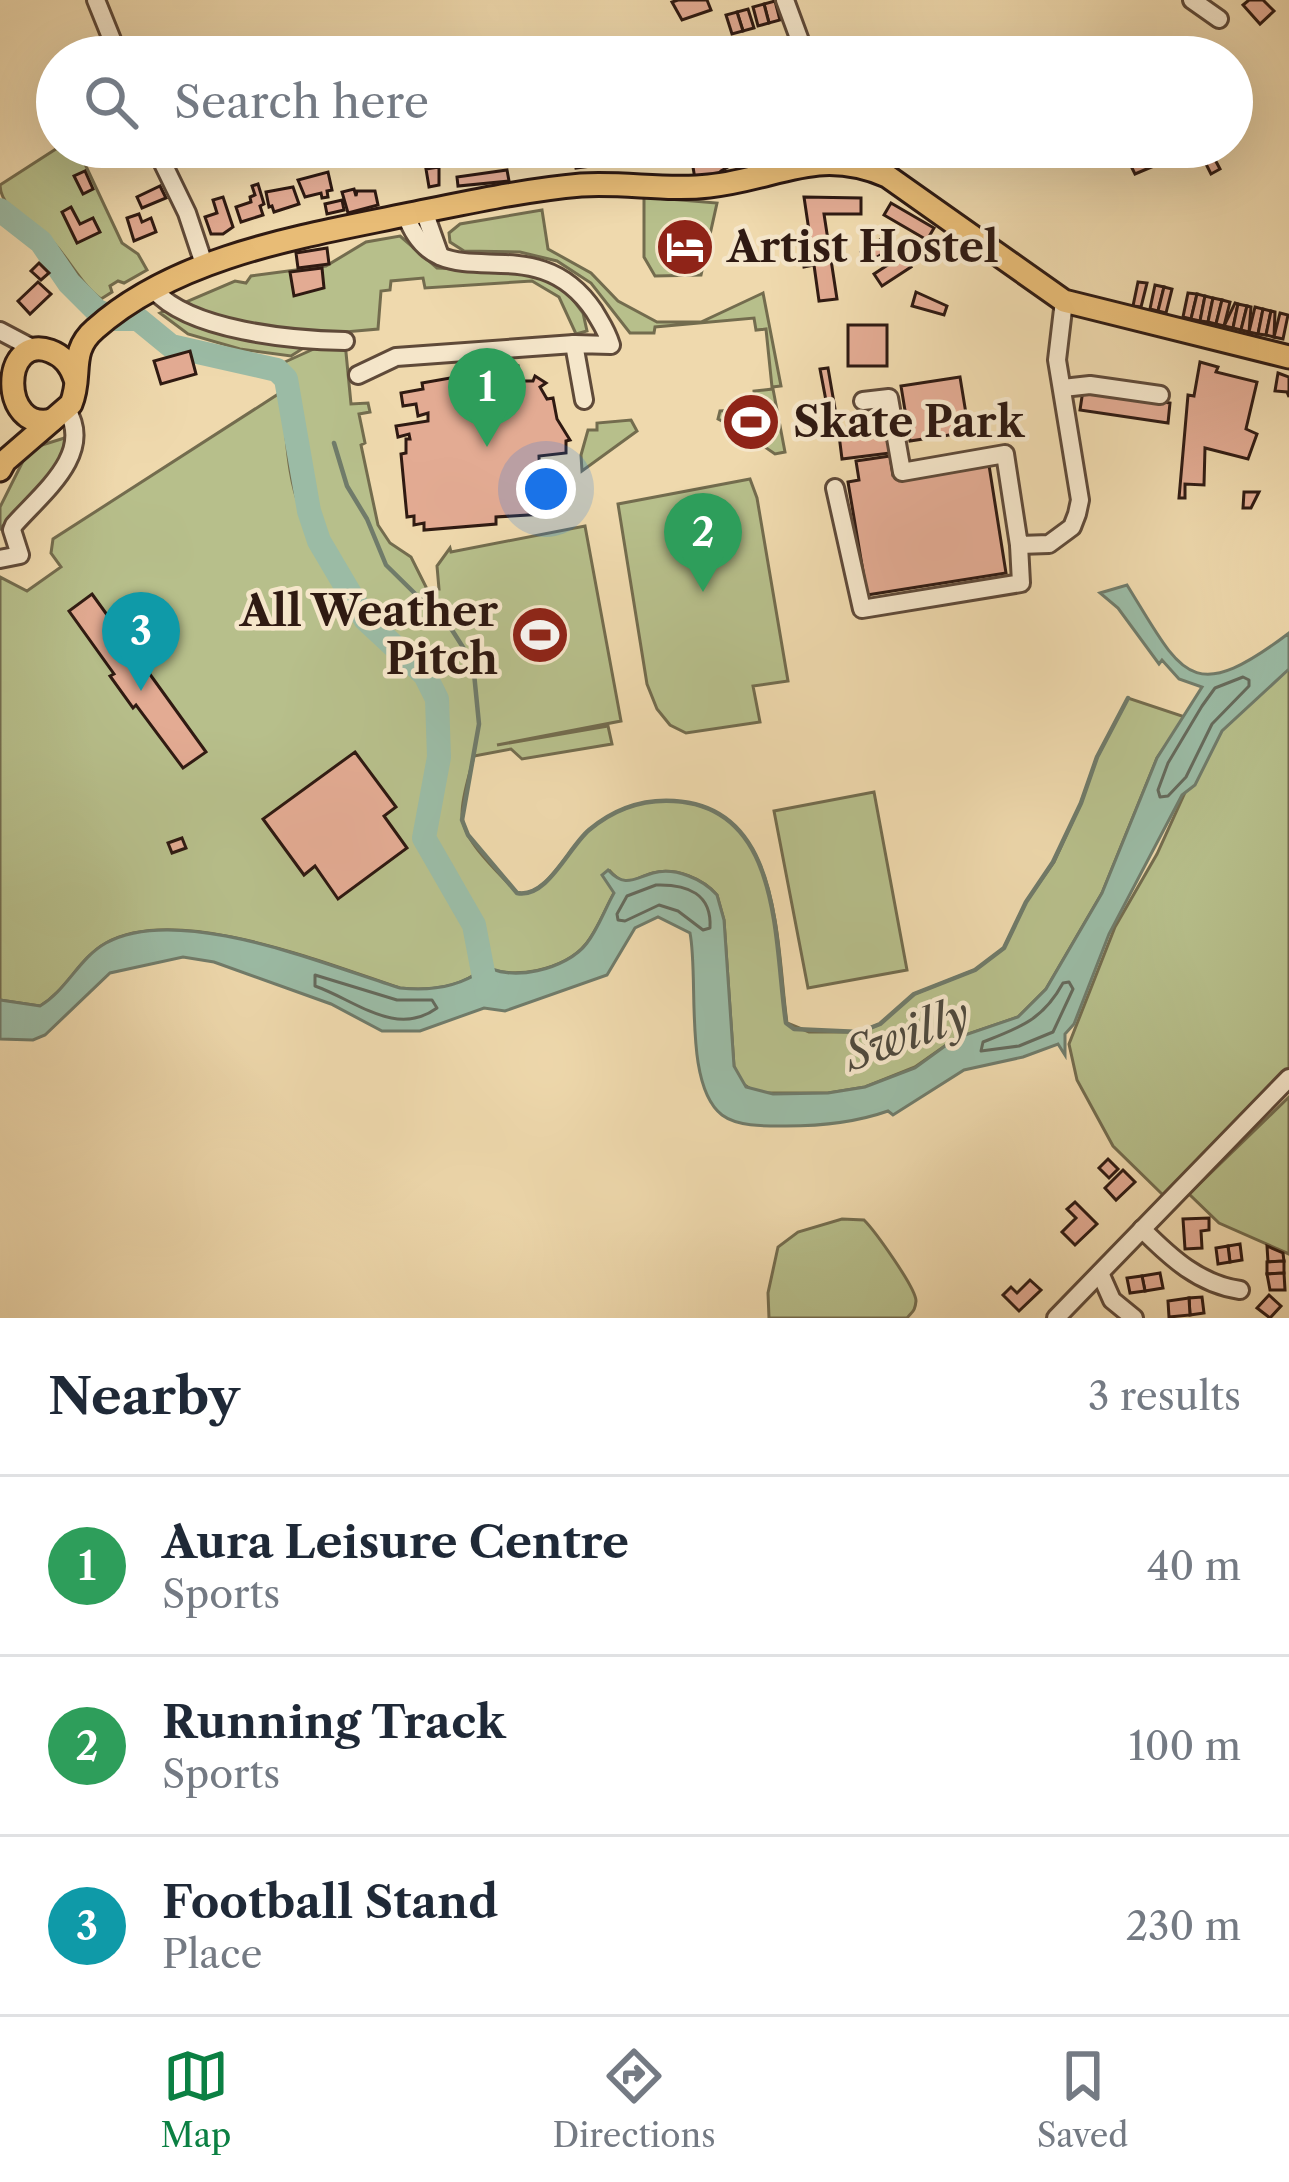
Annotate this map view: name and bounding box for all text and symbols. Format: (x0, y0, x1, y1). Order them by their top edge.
search box (36, 36, 1253, 168)
icon: search (78, 69, 144, 135)
text: Search here (174, 74, 429, 130)
hotel icon: Artist Hostel (654, 216, 716, 278)
place label: Artist Hostel (726, 221, 999, 273)
pin: 1 (448, 348, 526, 447)
sports icon: Skate Park (720, 391, 782, 453)
place label: Skate Park (793, 396, 1026, 448)
your location (516, 459, 576, 519)
pin: 2 (664, 493, 742, 592)
place label: All Weather Pitch (239, 585, 498, 685)
pin: 3 (102, 592, 180, 691)
sports icon: All Weather Pitch (509, 604, 571, 666)
water label: Swilly (834, 986, 977, 1084)
text: Nearby (48, 1365, 240, 1427)
text: 3 results (1088, 1372, 1241, 1420)
text: Aura Leisure Centre (162, 1514, 629, 1570)
text: 1 (78, 1542, 96, 1590)
text: 40 m (1147, 1542, 1241, 1590)
text: Sports (162, 1570, 280, 1618)
text: Running Track (162, 1694, 506, 1750)
text: 2 (75, 1722, 99, 1770)
text: 100 m (1128, 1722, 1241, 1770)
text: Sports (162, 1750, 280, 1798)
text: Football Stand (162, 1874, 498, 1930)
text: 3 (76, 1902, 98, 1950)
text: 230 m (1126, 1902, 1241, 1950)
text: Place (162, 1930, 262, 1978)
tab: Map (161, 2043, 231, 2156)
tab: Directions (553, 2043, 716, 2156)
tab: Saved (1037, 2043, 1128, 2156)

